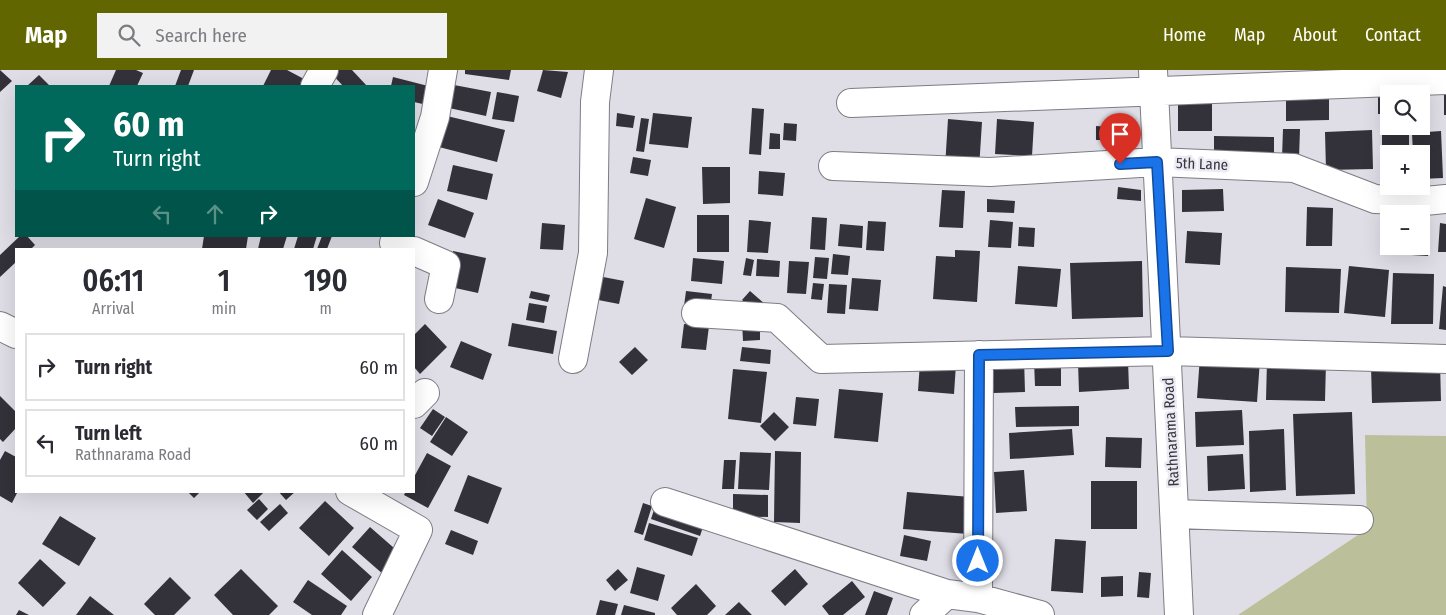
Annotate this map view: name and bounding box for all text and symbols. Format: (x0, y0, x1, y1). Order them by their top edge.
search box (97, 13, 447, 58)
text: Map (25, 21, 67, 49)
icon: search (115, 21, 143, 49)
text: Search here (155, 24, 247, 47)
text: Home (1163, 24, 1206, 46)
text: Map (1234, 24, 1265, 46)
text: About (1293, 24, 1337, 46)
text: Contact (1365, 24, 1421, 46)
map controls (1380, 85, 1430, 255)
button: search (1380, 85, 1430, 135)
text: 60 m (113, 103, 184, 145)
icon: right (30, 105, 95, 170)
pin (1099, 113, 1141, 164)
icon: arrive (1106, 120, 1134, 148)
text: Turn right (113, 145, 201, 172)
button: + (1380, 145, 1430, 195)
street label: 5th Lane (1176, 154, 1228, 174)
icon: left (148, 200, 176, 228)
icon: ahead (201, 200, 229, 228)
icon: right (254, 200, 282, 228)
button: − (1380, 205, 1430, 255)
text: 06:11 (82, 263, 144, 299)
text: 1 (218, 263, 230, 299)
text: 190 (304, 263, 348, 299)
text: Arrival (92, 299, 135, 318)
text: min (212, 299, 236, 318)
text: m (320, 299, 332, 318)
icon: right (32, 353, 60, 381)
text: Turn right (75, 356, 152, 379)
text: 60 m (360, 356, 398, 379)
street label: Rathnarama Road (1159, 377, 1183, 487)
text: Turn left (75, 422, 142, 445)
icon: left (32, 429, 60, 457)
text: 60 m (360, 432, 398, 455)
text: Rathnarama Road (75, 445, 191, 464)
position arrow (951, 534, 1003, 586)

